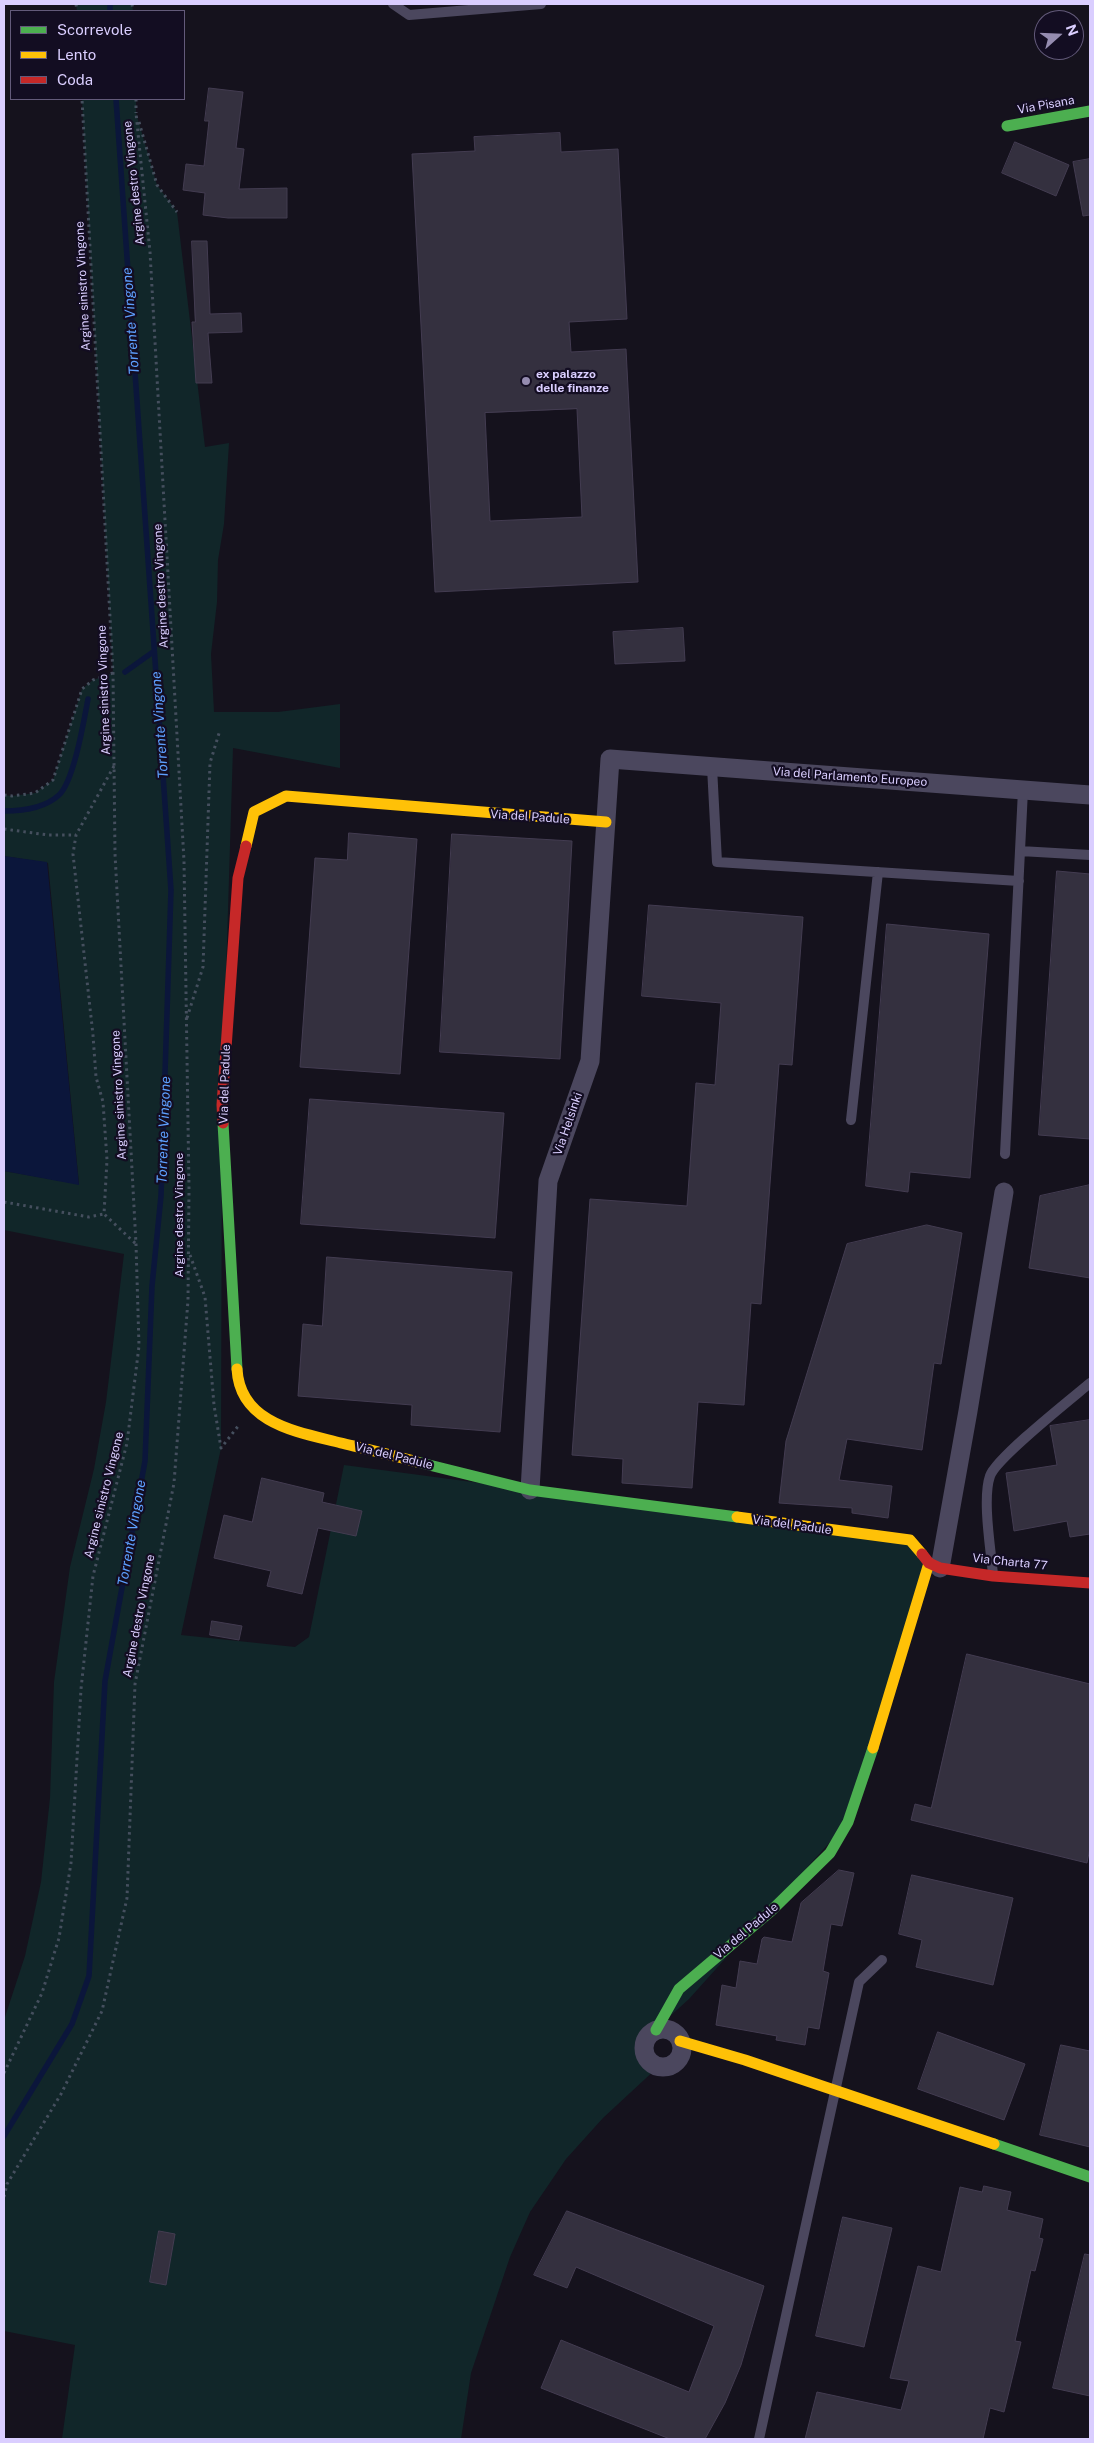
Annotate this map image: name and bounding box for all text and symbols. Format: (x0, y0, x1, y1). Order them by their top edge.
legend (10, 10, 185, 100)
north arrow (1034, 10, 1084, 60)
text: Scorrevole (57, 21, 132, 38)
text: N (1063, 22, 1082, 38)
text: Lento (57, 46, 96, 63)
text: Coda (57, 71, 93, 88)
street label: Via Pisana (1016, 93, 1076, 117)
street label: Argine destro Vingone (120, 120, 148, 246)
street label: Argine sinistro Vingone (72, 221, 94, 351)
water label: Torrente Vingone (119, 267, 143, 375)
place label: ex palazzo delle finanze (536, 367, 609, 395)
marker: ex palazzo delle finanze (520, 375, 532, 387)
street label: Argine destro Vingone (151, 523, 171, 649)
street label: Argine sinistro Vingone (95, 625, 113, 755)
water label: Torrente Vingone (148, 671, 172, 779)
street label: Via del Parlamento Europeo (772, 764, 928, 790)
street label: Via del Padule (490, 807, 570, 827)
street label: Argine sinistro Vingone (108, 1030, 130, 1160)
street label: Via del Padule (216, 1044, 234, 1124)
water label: Torrente Vingone (154, 1076, 174, 1184)
street label: Via Helsinki (550, 1091, 586, 1157)
street label: Argine destro Vingone (172, 1153, 186, 1277)
street label: Argine sinistro Vingone (81, 1430, 127, 1560)
street label: Via del Padule (354, 1439, 434, 1473)
water label: Torrente Vingone (114, 1479, 150, 1587)
street label: Via del Padule (752, 1512, 832, 1538)
street label: Via Charta 77 (972, 1551, 1048, 1573)
street label: Argine destro Vingone (120, 1553, 158, 1679)
street label: Via del Padule (711, 1900, 781, 1962)

